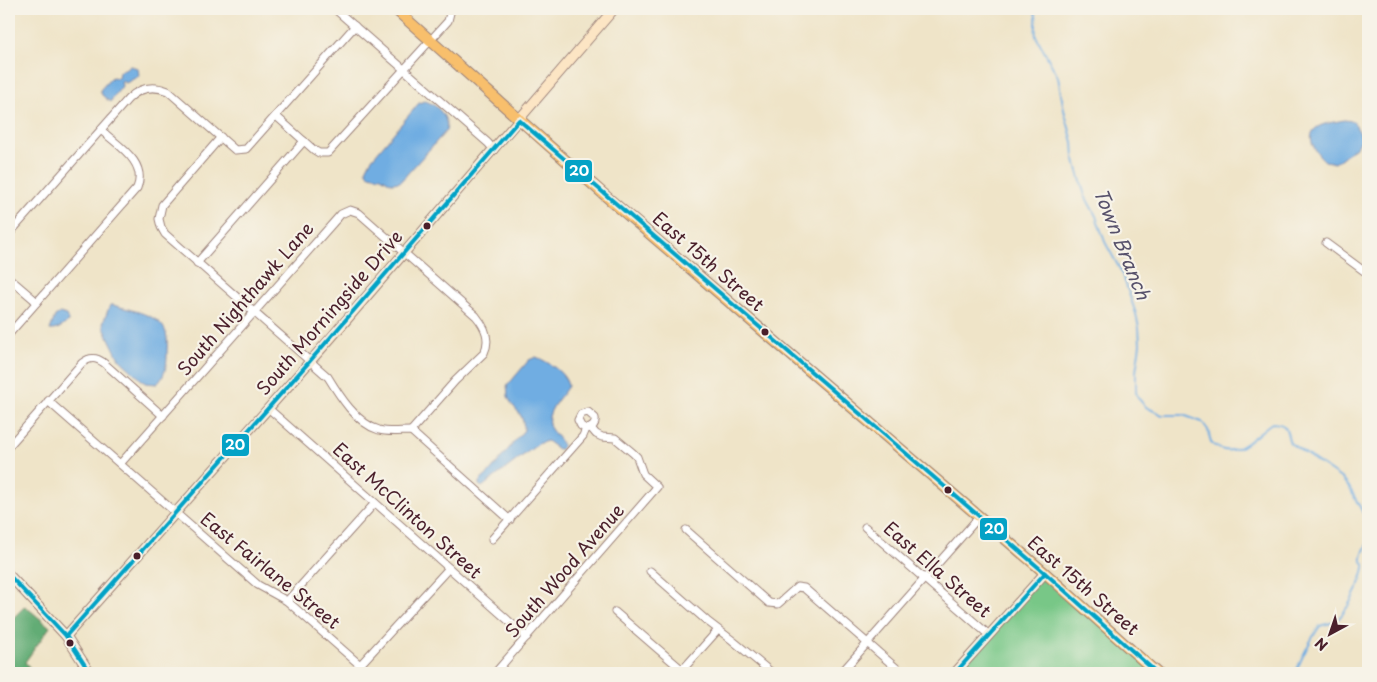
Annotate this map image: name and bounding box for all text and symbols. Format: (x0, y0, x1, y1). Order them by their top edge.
line badge: 20 (564, 159, 593, 183)
text: 20 (569, 160, 589, 181)
water label: Town Branch (1088, 184, 1158, 304)
street label: East 15th Street (647, 205, 771, 317)
street label: South Nighthawk Lane (170, 215, 319, 381)
unlabelled marker (422, 221, 432, 231)
street label: South Morningside Drive (250, 224, 408, 400)
unlabelled marker (760, 327, 770, 337)
line badge: 20 (221, 433, 250, 457)
text: 20 (225, 434, 245, 455)
street label: East McClinton Street (327, 435, 489, 584)
unlabelled marker (943, 485, 953, 495)
street label: South Wood Avenue (498, 497, 630, 643)
street label: East Fairlane Street (195, 505, 347, 635)
street label: East Ella Street (878, 514, 998, 623)
line badge: 20 (979, 517, 1008, 541)
text: 20 (984, 518, 1004, 539)
street label: East 15th Street (1022, 529, 1146, 641)
unlabelled marker (132, 551, 142, 561)
north arrow (1304, 610, 1354, 660)
text: N (1310, 633, 1332, 656)
unlabelled marker (65, 638, 75, 648)

